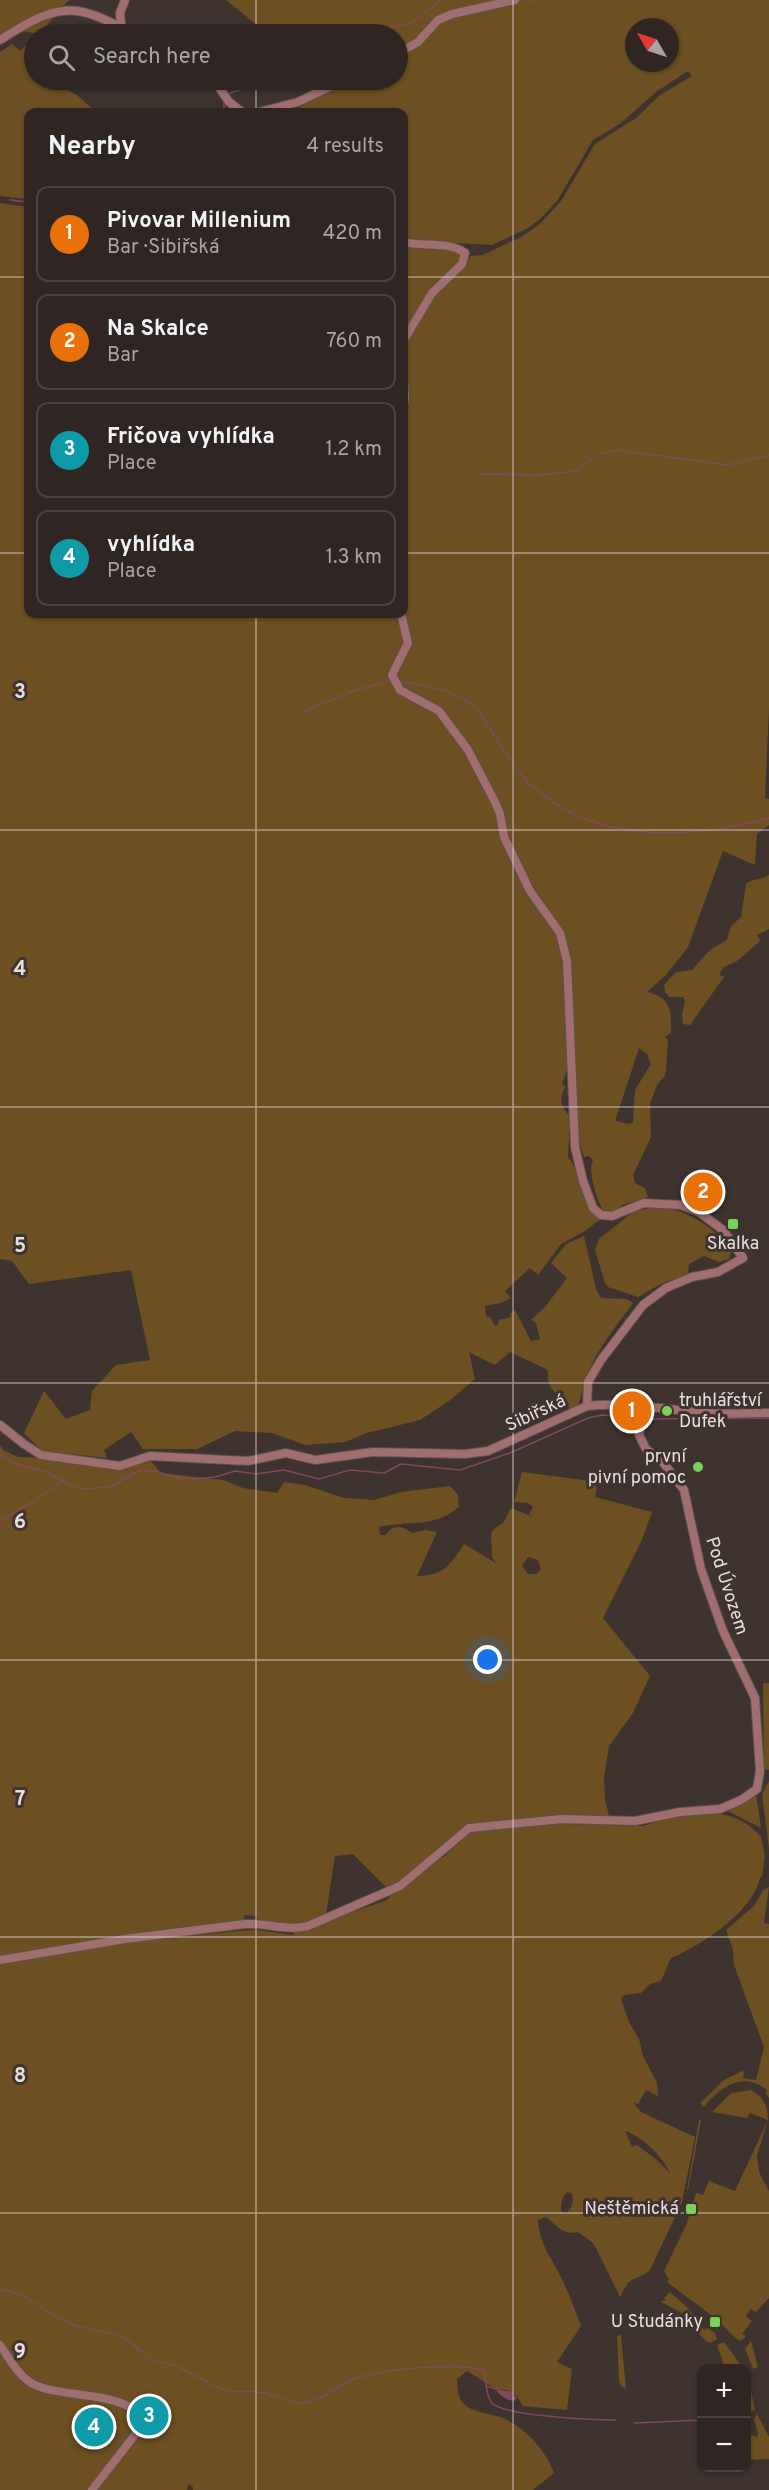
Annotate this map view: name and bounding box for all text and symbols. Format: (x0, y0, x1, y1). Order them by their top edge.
north arrow (625, 18, 679, 72)
search box (24, 24, 408, 90)
icon: search (45, 41, 78, 74)
text: Search here (93, 44, 211, 71)
text: Nearby (48, 131, 136, 164)
text: 4 results (307, 134, 384, 160)
text: Pivovar Millenium (107, 208, 291, 235)
text: 1 (66, 221, 74, 247)
text: 420 m (323, 221, 382, 247)
text: Bar · Sibiřská (107, 235, 219, 261)
text: Na Skalce (107, 316, 209, 343)
text: 2 (63, 329, 76, 355)
text: 760 m (326, 329, 382, 355)
text: Bar (107, 343, 139, 369)
text: Fričova vyhlídka (107, 424, 275, 451)
text: 3 (64, 437, 76, 463)
text: 1.2 km (326, 437, 382, 463)
text: Place (107, 451, 157, 477)
text: vyhlídka (107, 532, 195, 559)
text: 4 (63, 545, 76, 571)
text: 1.3 km (326, 545, 382, 571)
text: Place (107, 559, 157, 585)
text: 3 (14, 680, 26, 706)
text: 4 (14, 957, 26, 983)
pin: 2 (684, 1170, 722, 1214)
marker: Skalka (726, 1217, 740, 1231)
place label: Skalka (707, 1233, 759, 1256)
text: 5 (14, 1234, 26, 1260)
pin: 1 (612, 1388, 652, 1434)
street label: Sibiřská (502, 1390, 570, 1438)
place label: truhlářství Dufek (679, 1390, 763, 1434)
marker: truhlářství Dufek (660, 1404, 674, 1418)
place label: první pivní pomoc (588, 1446, 687, 1490)
marker: první pivní pomoc (691, 1460, 705, 1474)
text: 6 (14, 1510, 26, 1536)
street label: Pod Úvozem (699, 1534, 755, 1638)
your location (473, 1645, 502, 1674)
text: 7 (15, 1787, 25, 1813)
text: 8 (14, 2064, 26, 2090)
place label: Neštěmická (584, 2198, 679, 2221)
marker: Neštěmická (684, 2202, 698, 2216)
place label: U Studánky (611, 2311, 703, 2334)
marker: U Studánky (708, 2315, 722, 2329)
text: 9 (14, 2340, 26, 2366)
map controls (697, 2364, 751, 2472)
button: + (697, 2364, 751, 2418)
pin: 3 (130, 2394, 168, 2438)
pin: 4 (74, 2404, 113, 2450)
button: − (697, 2418, 751, 2472)

